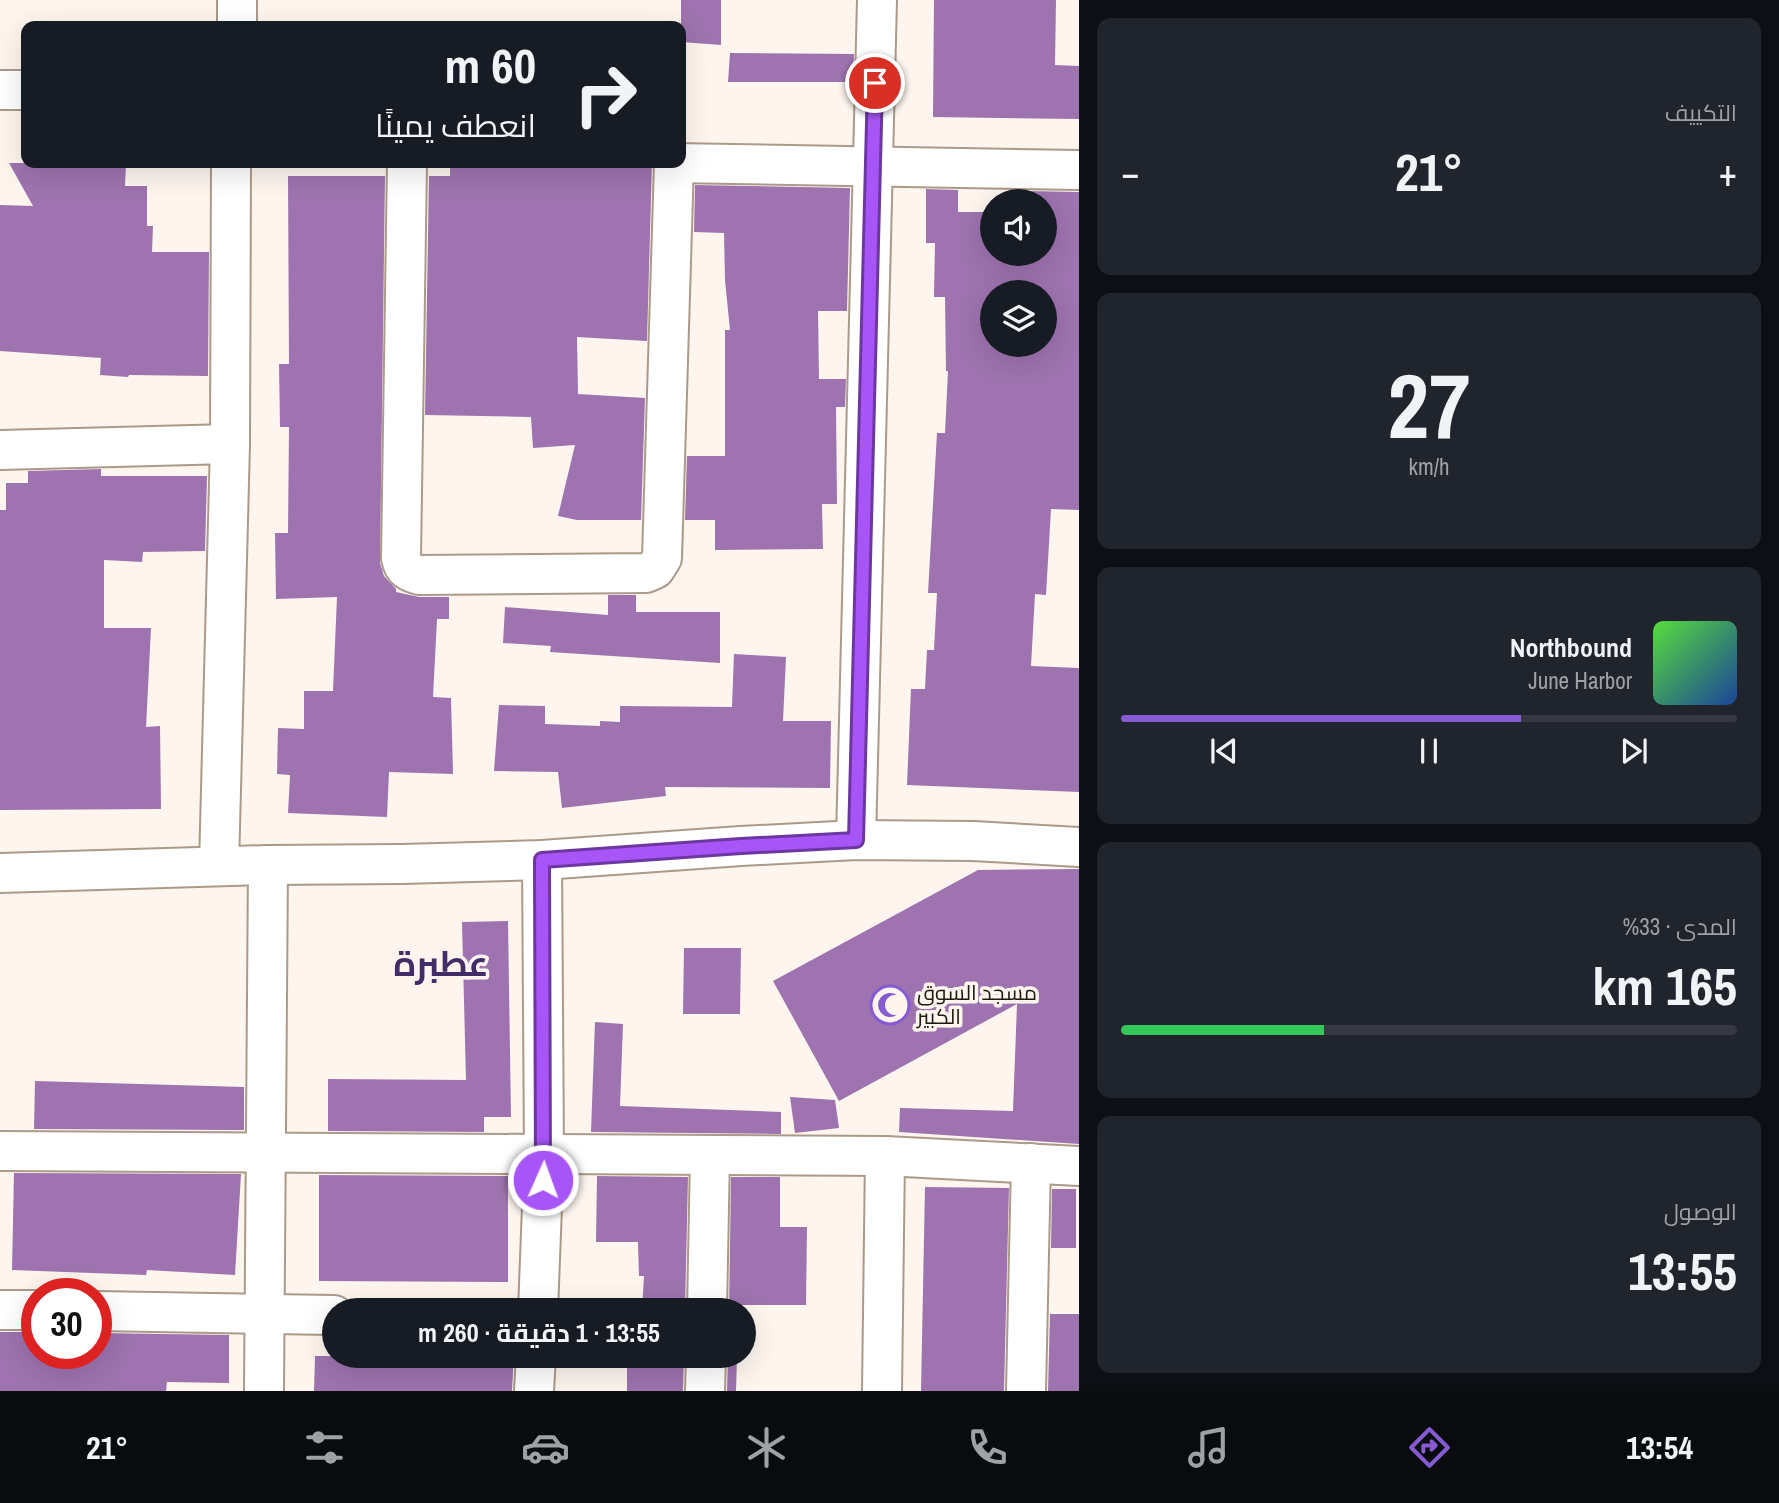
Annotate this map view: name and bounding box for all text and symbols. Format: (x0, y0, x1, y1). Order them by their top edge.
text: 60 m (444, 32, 536, 98)
icon: right (560, 49, 651, 140)
pin (845, 53, 905, 113)
icon: arrive (856, 64, 894, 102)
text: التكييف (1665, 97, 1737, 128)
text: انعطف يمينًا (375, 104, 536, 147)
text: 21° (1395, 137, 1463, 207)
text: − (1121, 147, 1139, 198)
text: + (1719, 147, 1737, 198)
map controls (980, 189, 1057, 357)
button: sound (980, 189, 1057, 266)
button: layers (980, 280, 1057, 357)
text: 27 (1388, 344, 1471, 466)
text: km/h (1409, 451, 1449, 482)
text: Northbound (1510, 630, 1632, 665)
text: June Harbor (1528, 665, 1632, 696)
icon: previous (1205, 732, 1243, 770)
icon: pause (1410, 732, 1448, 770)
icon: next (1615, 732, 1653, 770)
text: المدى · 33% (1623, 911, 1737, 942)
district label: عطبرة (394, 940, 488, 987)
text: 165 km (1592, 951, 1737, 1021)
place label: مسجد السوق الكبير (916, 978, 1037, 1031)
mosque icon: مسجد السوق الكبير (869, 984, 911, 1026)
position arrow (506, 1143, 580, 1217)
text: الوصول (1664, 1196, 1737, 1227)
text: 13:55 (1628, 1236, 1737, 1306)
speed limit sign: 30 (21, 1278, 112, 1369)
text: 13:55 · 1 دقيقة · 260 m (418, 1315, 660, 1350)
icon: filters (300, 1423, 349, 1472)
icon: car (521, 1423, 570, 1472)
icon: climate (742, 1423, 791, 1472)
icon: phone (963, 1423, 1012, 1472)
icon: music (1184, 1423, 1233, 1472)
icon: directions (1405, 1423, 1454, 1472)
text: 21° (86, 1426, 128, 1469)
text: 13:54 (1626, 1426, 1693, 1469)

